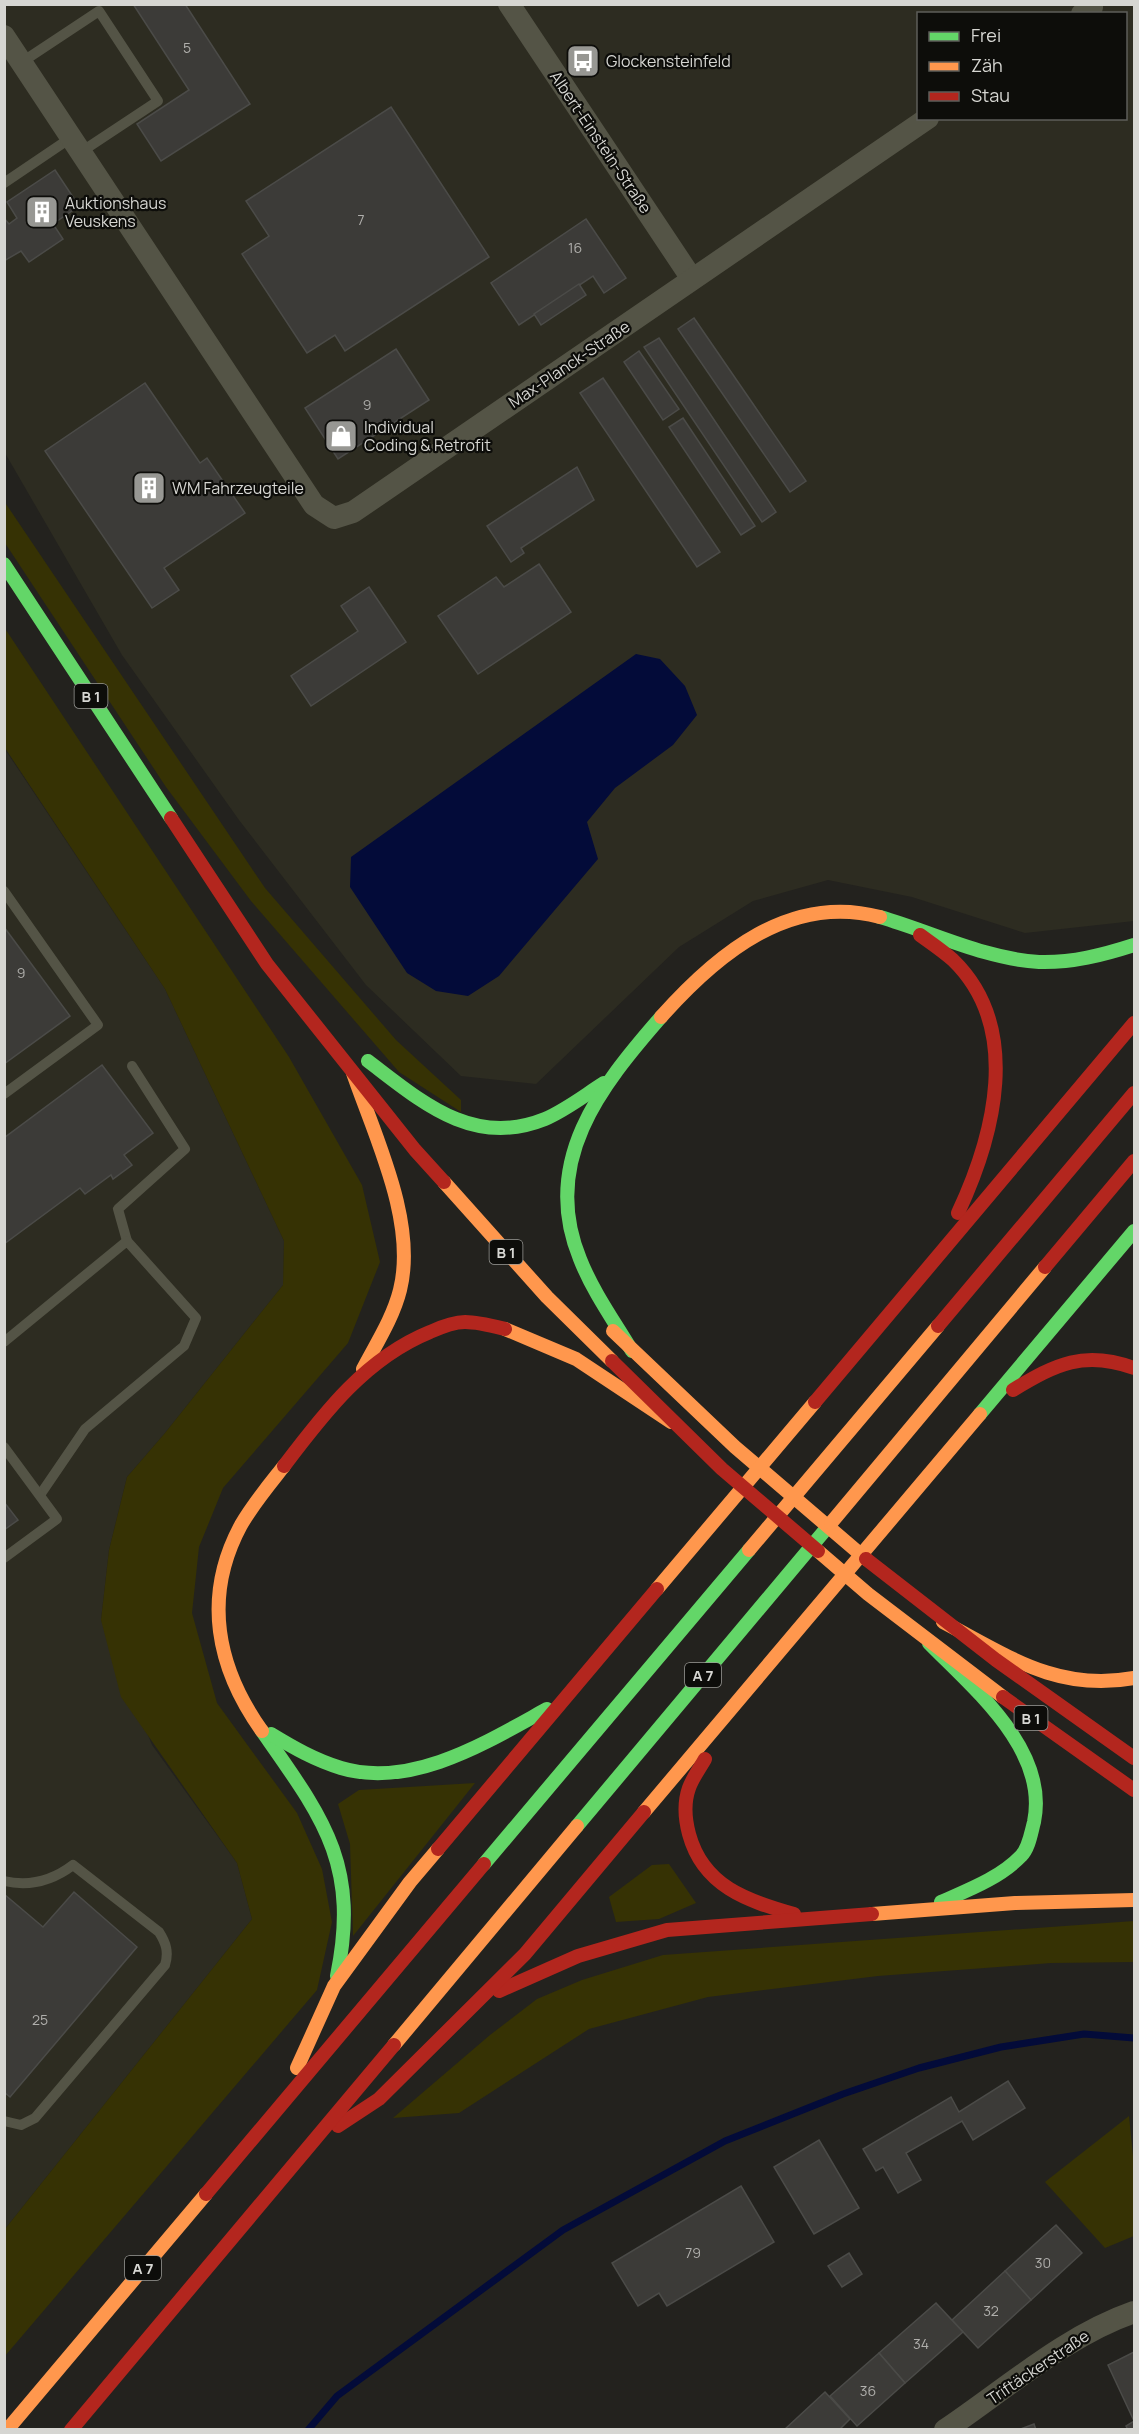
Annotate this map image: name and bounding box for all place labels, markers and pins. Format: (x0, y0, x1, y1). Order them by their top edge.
bus stop icon: Glockensteinfeld (565, 43, 601, 79)
place label: Glockensteinfeld (606, 50, 731, 72)
place label: Auktionshaus Veuskens (65, 192, 166, 232)
building icon: Auktionshaus Veuskens (24, 194, 60, 230)
place label: Individual Coding & Retrofit (364, 416, 491, 456)
shop icon: Individual Coding & Retrofit (323, 418, 359, 454)
building icon: WM Fahrzeugteile (131, 470, 167, 506)
place label: WM Fahrzeugteile (172, 477, 304, 499)

